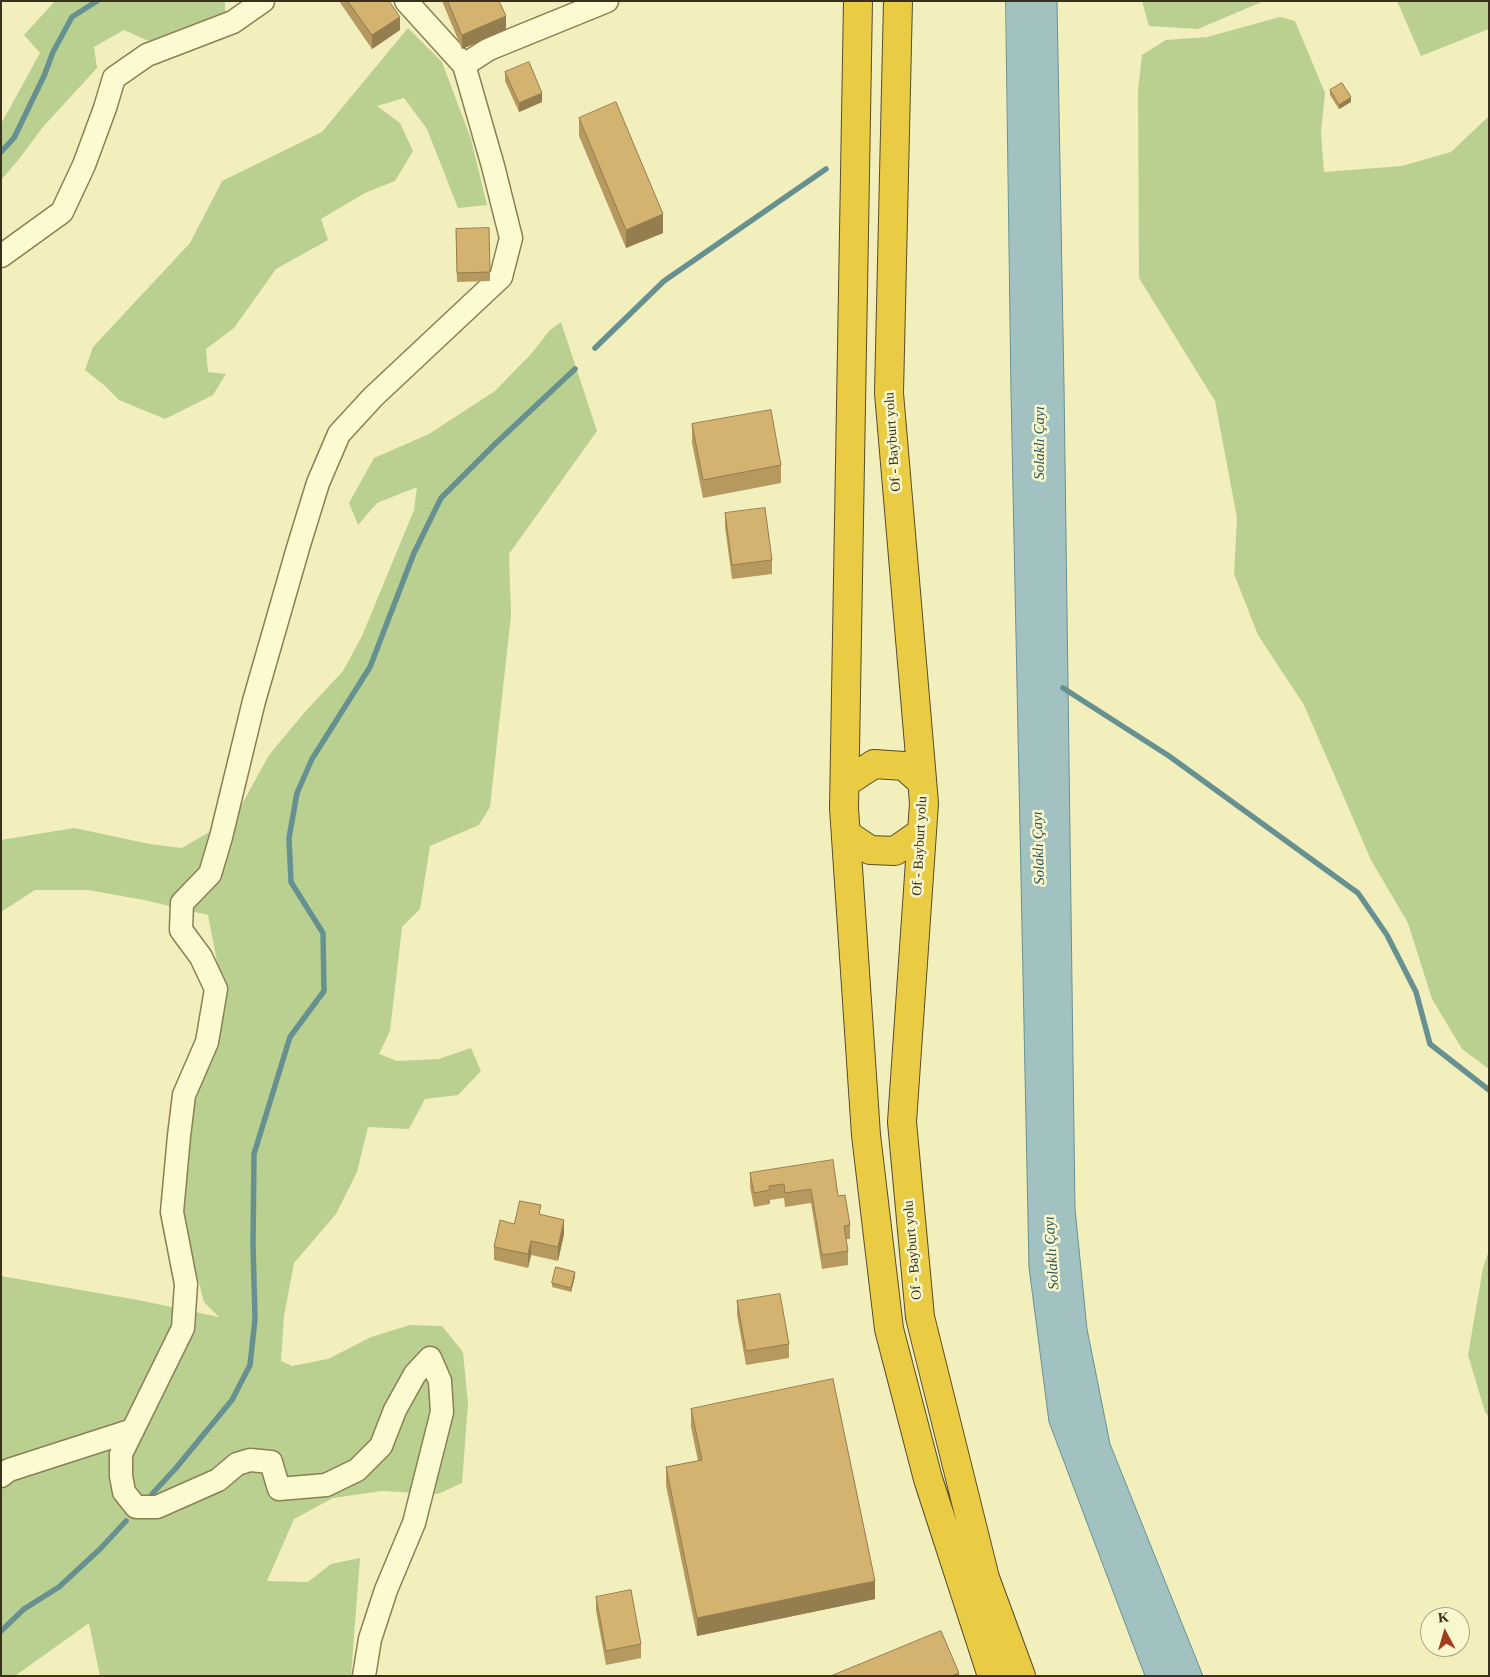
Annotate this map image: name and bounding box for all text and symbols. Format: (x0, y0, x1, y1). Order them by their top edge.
street label: Of - Bayburt yolu (881, 392, 905, 492)
water label: Solaklı Çayı (1031, 406, 1049, 480)
street label: Of - Bayburt yolu (909, 796, 931, 896)
water label: Solaklı Çayı (1029, 811, 1049, 885)
street label: Of - Bayburt yolu (900, 1199, 926, 1301)
water label: Solaklı Çayı (1040, 1216, 1064, 1290)
north arrow (1420, 1607, 1470, 1657)
text: K (1437, 1610, 1450, 1626)

